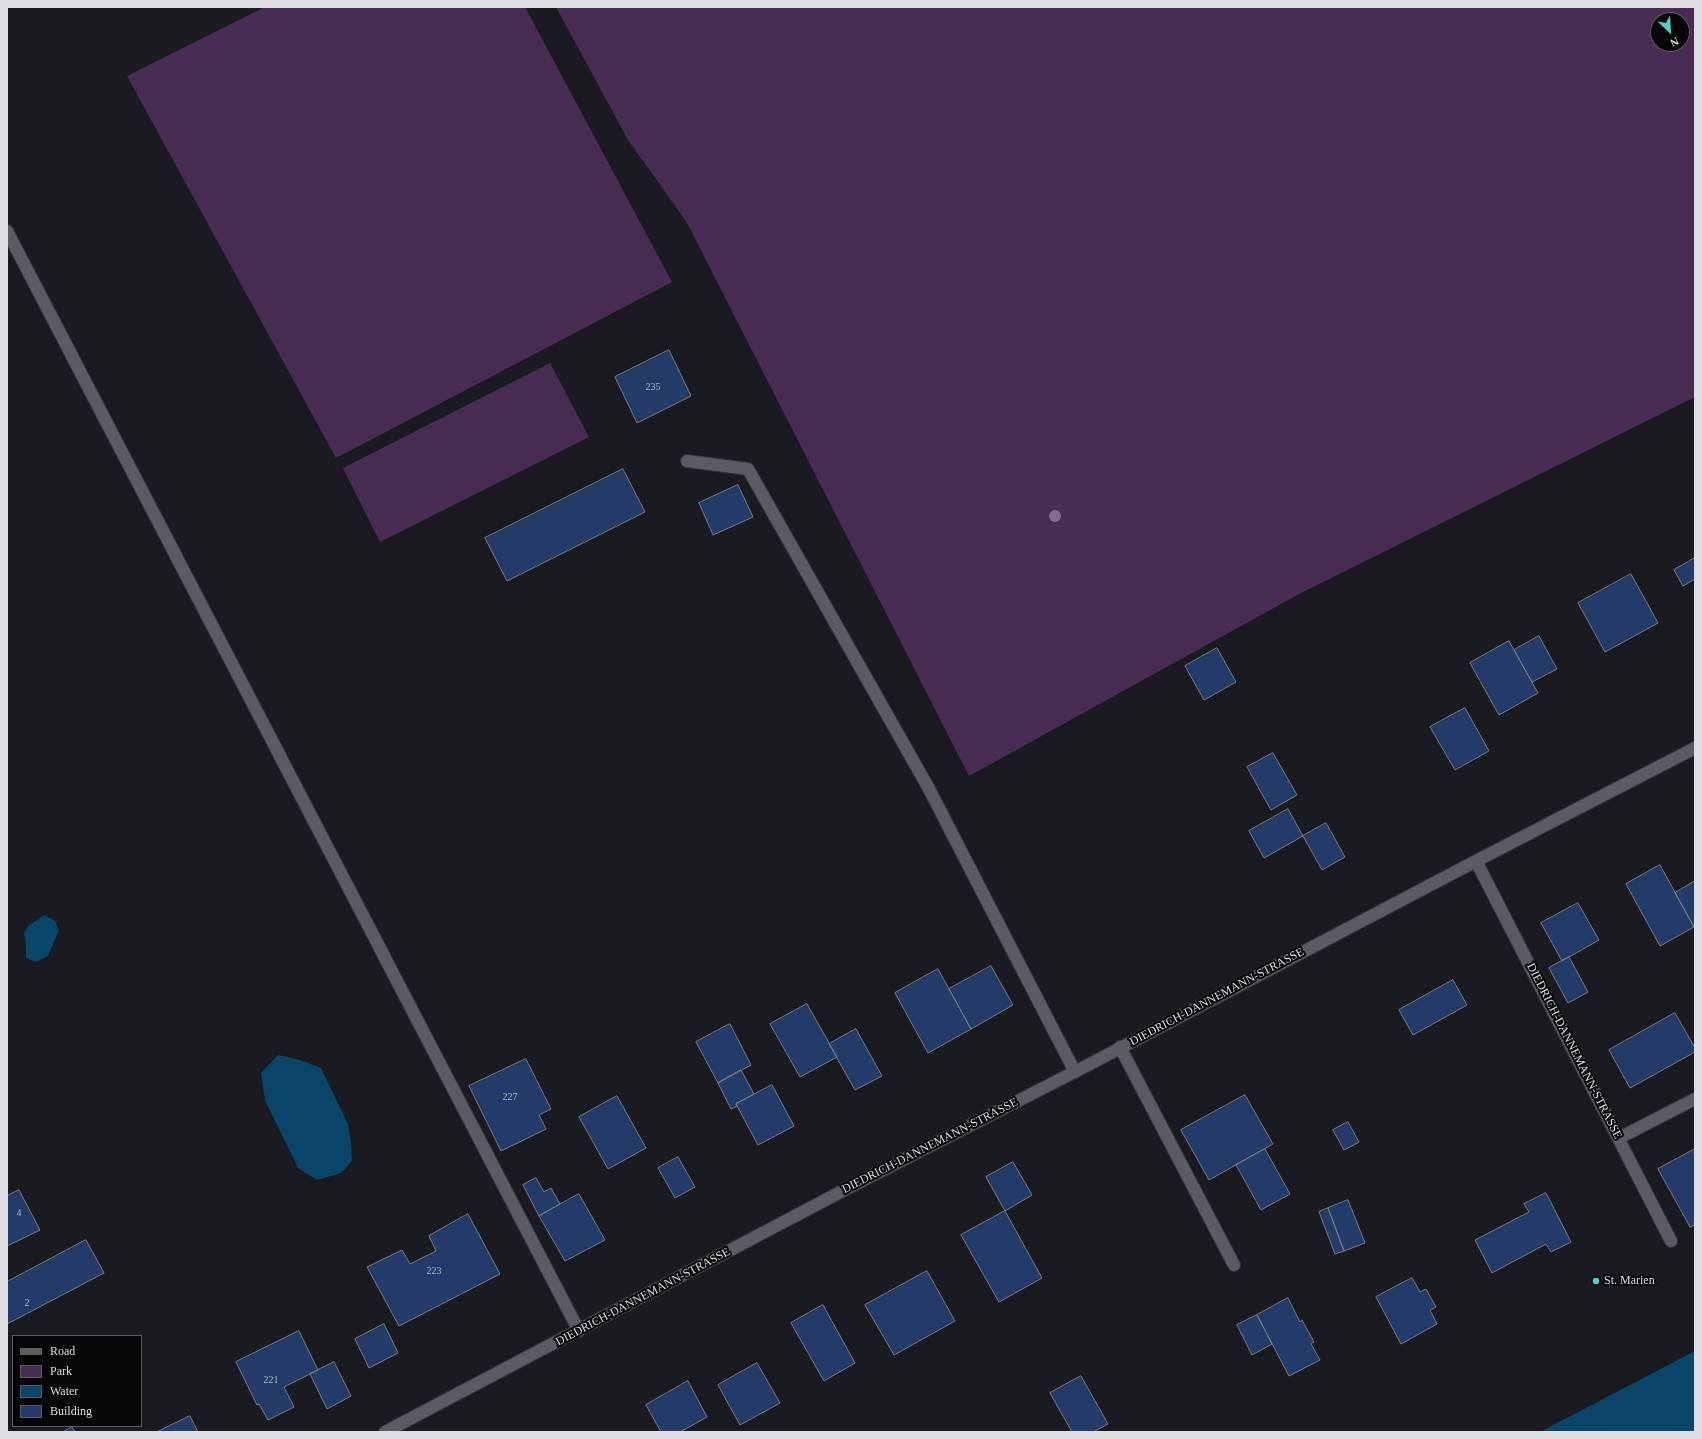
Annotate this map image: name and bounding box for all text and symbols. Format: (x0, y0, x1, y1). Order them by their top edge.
north arrow (1650, 12, 1690, 52)
text: N (1669, 35, 1681, 49)
house number: 235 (646, 381, 660, 393)
street label: DIEDRICH-DANNEMANN-STRASSE (1127, 945, 1307, 1049)
street label: DIEDRICH-DANNEMANN-STRASSE (1523, 961, 1625, 1141)
house number: 227 (502, 1091, 518, 1103)
street label: DIEDRICH-DANNEMANN-STRASSE (840, 1095, 1020, 1197)
house number: 4 (16, 1207, 22, 1219)
street label: DIEDRICH-DANNEMANN-STRASSE (553, 1245, 733, 1349)
house number: 223 (426, 1265, 442, 1277)
place label: St. Marien (1604, 1274, 1655, 1288)
marker: St. Marien (1591, 1276, 1601, 1286)
house number: 2 (24, 1297, 30, 1309)
legend (12, 1335, 142, 1427)
text: Road (50, 1344, 75, 1358)
text: Park (50, 1364, 72, 1378)
house number: 221 (264, 1374, 278, 1386)
text: Water (50, 1384, 78, 1398)
text: Building (50, 1404, 92, 1418)

